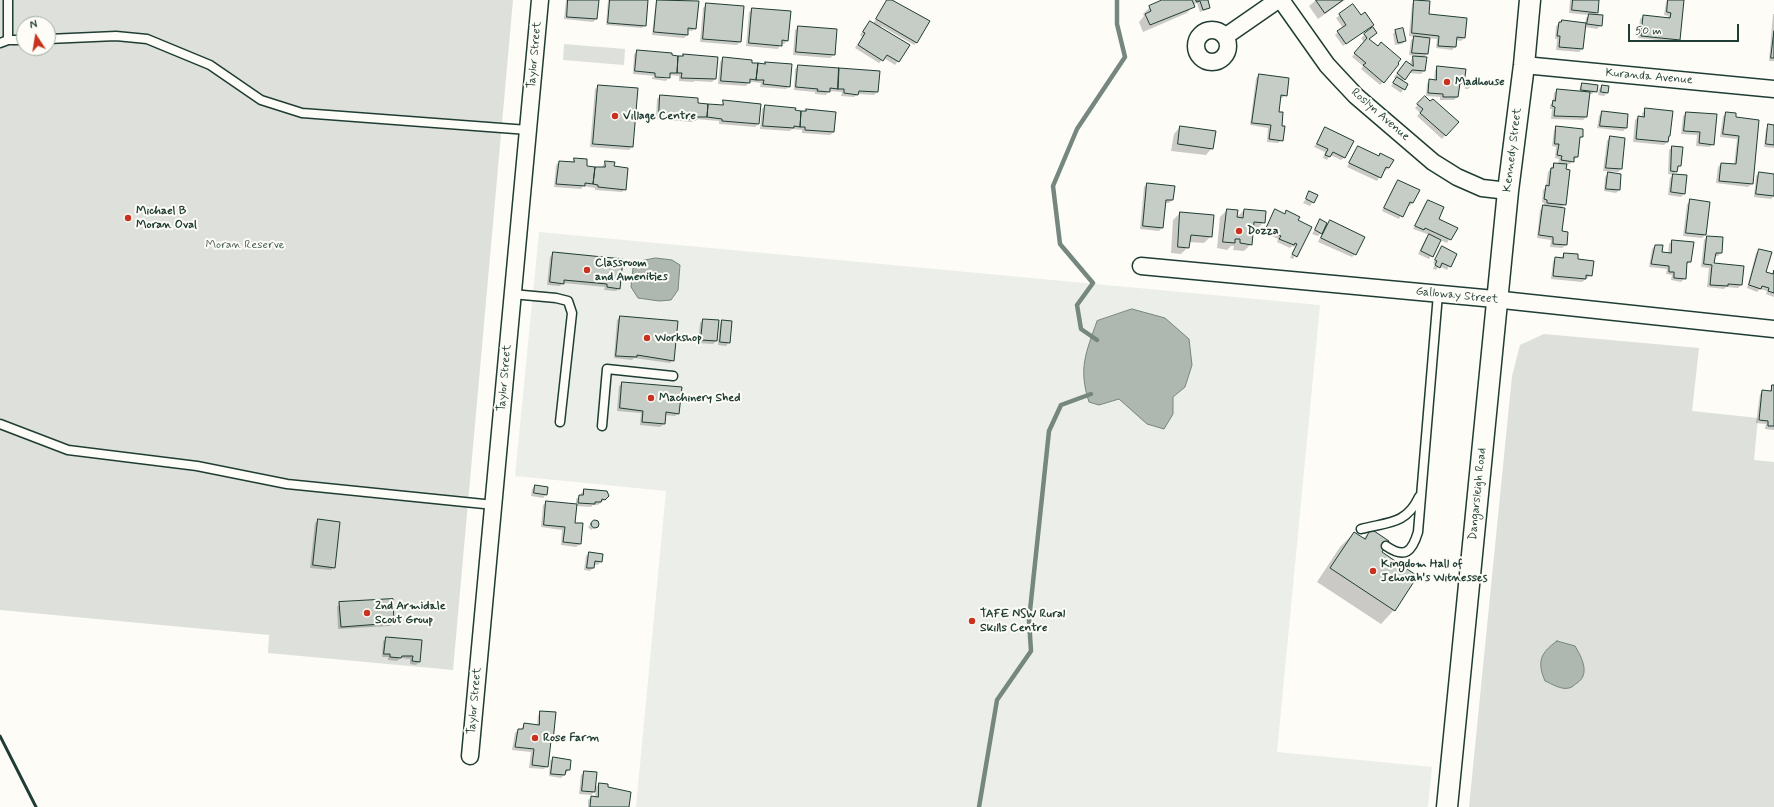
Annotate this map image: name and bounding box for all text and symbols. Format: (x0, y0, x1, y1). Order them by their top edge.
north arrow (16, 16, 56, 56)
scale bar (1630, 16, 1741, 42)
text: N (29, 18, 39, 33)
street label: Taylor Street (525, 21, 545, 89)
text: 50 m (1635, 23, 1662, 39)
street label: Kuranda Avenue (1605, 66, 1693, 88)
place label: Madhouse (1455, 75, 1505, 89)
marker: Madhouse (1442, 77, 1452, 87)
street label: Roslyn Avenue (1348, 86, 1412, 144)
street label: Kennedy Street (1501, 107, 1525, 193)
place label: Village Centre (623, 109, 696, 123)
marker: Village Centre (610, 111, 620, 121)
place label: Michael B Moran Oval (136, 204, 197, 232)
marker: Michael B Moran Oval (123, 213, 133, 223)
place label: Dozza (1247, 224, 1279, 238)
marker: Dozza (1234, 226, 1244, 236)
park label: Moran Reserve (206, 238, 284, 252)
place label: Classroom and Amenities (595, 256, 668, 284)
marker: Classroom and Amenities (582, 265, 592, 275)
street label: Galloway Street (1415, 284, 1499, 308)
place label: Workshop (655, 331, 702, 345)
marker: Workshop (642, 333, 652, 343)
street label: Taylor Street (495, 344, 515, 412)
place label: Machinery Shed (659, 391, 740, 405)
marker: Machinery Shed (646, 393, 656, 403)
street label: Dangarsleigh Road (1466, 447, 1490, 541)
place label: Kingdom Hall of Jehovah's Witnesses (1381, 557, 1487, 585)
marker: Kingdom Hall of Jehovah's Witnesses (1368, 566, 1378, 576)
place label: 2nd Armidale Scout Group (375, 599, 446, 627)
place label: TAFE NSW Rural Skills Centre (980, 607, 1065, 635)
marker: 2nd Armidale Scout Group (362, 608, 372, 618)
marker: TAFE NSW Rural Skills Centre (967, 616, 977, 626)
street label: Taylor Street (465, 667, 485, 735)
place label: Rose Farm (543, 731, 599, 745)
marker: Rose Farm (530, 733, 540, 743)

